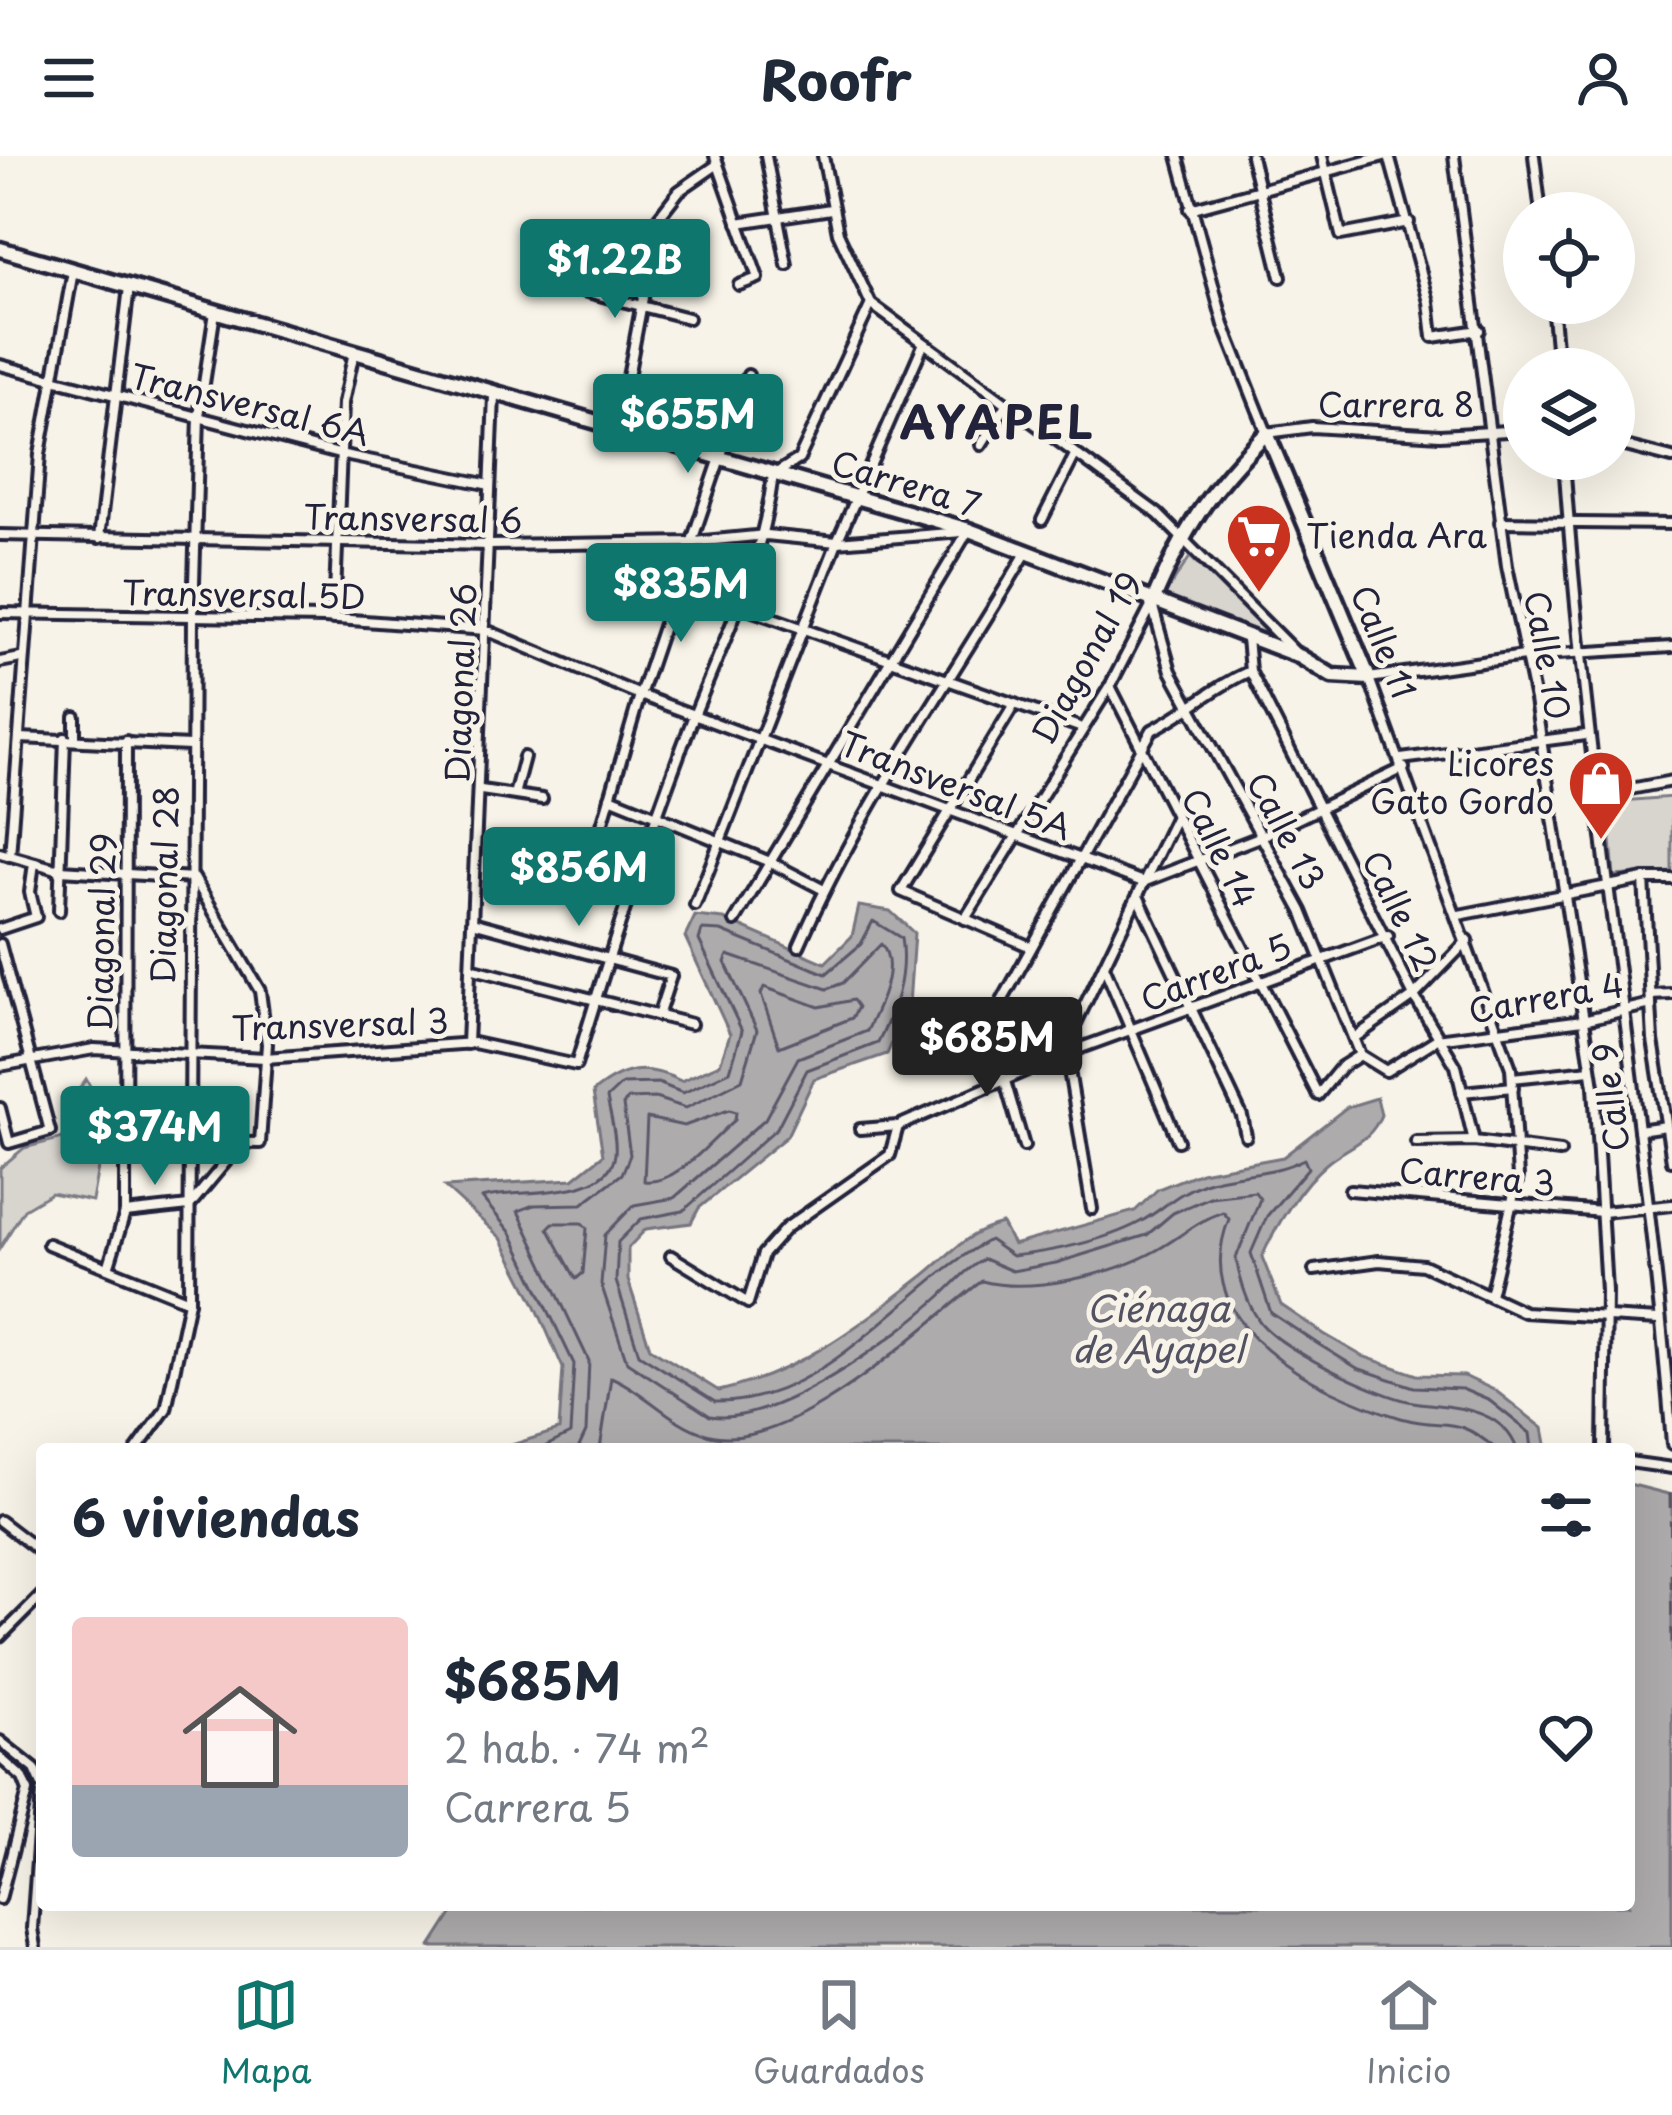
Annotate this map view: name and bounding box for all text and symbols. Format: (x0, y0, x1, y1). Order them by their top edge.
text: Roofr (760, 38, 912, 119)
icon: menu (36, 45, 102, 111)
icon: person (1570, 45, 1636, 111)
map controls (1503, 192, 1635, 480)
button: locate (1503, 192, 1635, 324)
pin: $1.22B (517, 219, 713, 321)
text: $1.22B (547, 228, 683, 287)
button: layers (1503, 348, 1635, 480)
street label: Transversal 6A (125, 349, 376, 457)
pin: $655M (604, 374, 772, 476)
street label: Carrera 8 (1318, 378, 1474, 428)
text: $655M (620, 383, 756, 442)
district label: AYAPEL (900, 386, 1096, 454)
street label: Carrera 7 (826, 436, 987, 528)
street label: Transversal 6 (303, 490, 523, 544)
supermarket icon: Tienda Ara (1224, 501, 1294, 595)
place label: Tienda Ara (1306, 509, 1488, 559)
pin: $835M (597, 543, 765, 645)
text: $835M (613, 552, 749, 611)
street label: Diagonal 19 (1017, 562, 1153, 752)
street label: Transversal 5D (122, 566, 366, 620)
street label: Calle 11 (1340, 577, 1430, 705)
street label: Diagonal 26 (431, 582, 487, 784)
street label: Calle 10 (1513, 586, 1585, 723)
street label: Transversal 5A (834, 717, 1080, 851)
place label: Licores Gato Gordo (1370, 737, 1554, 825)
shop icon: Licores Gato Gordo (1566, 748, 1636, 842)
street label: Calle 13 (1236, 762, 1340, 898)
street label: Calle 14 (1170, 779, 1271, 915)
street label: Diagonal 28 (136, 785, 190, 985)
pin: $856M (495, 827, 663, 929)
street label: Diagonal 29 (73, 833, 127, 1031)
text: $856M (510, 836, 648, 895)
street label: Calle 12 (1351, 841, 1453, 979)
street label: Carrera 5 (1132, 919, 1298, 1023)
street label: Carrera 4 (1464, 958, 1627, 1034)
street label: Transversal 3 (231, 994, 449, 1052)
pin: $685M (903, 997, 1071, 1099)
text: $685M (919, 1006, 1055, 1065)
street label: Calle 9 (1578, 1040, 1640, 1154)
pin: $374M (71, 1086, 239, 1188)
text: $374M (88, 1095, 222, 1154)
street label: Carrera 3 (1397, 1143, 1557, 1207)
water label: Ciénaga de Ayapel (1072, 1280, 1249, 1375)
text: 6 viviendas (72, 1477, 360, 1554)
icon: filters (1533, 1482, 1599, 1548)
text: $685M (444, 1640, 621, 1717)
icon: home (168, 1665, 312, 1809)
icon: heart (1533, 1704, 1599, 1770)
text: 2 hab. · 74 m² (444, 1717, 710, 1776)
text: Carrera 5 (444, 1776, 631, 1835)
tab: Mapa (221, 1972, 311, 2094)
tab: Guardados (753, 1972, 925, 2094)
tab: Inicio (1366, 1972, 1451, 2094)

